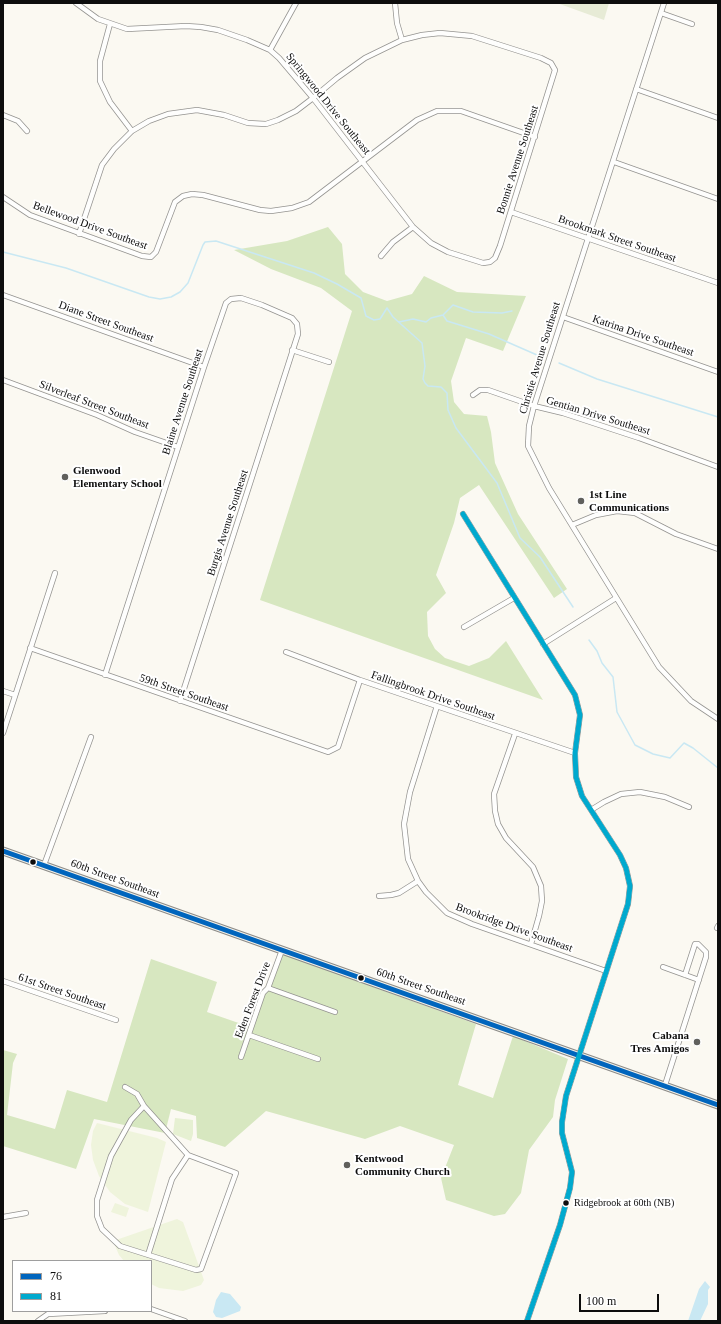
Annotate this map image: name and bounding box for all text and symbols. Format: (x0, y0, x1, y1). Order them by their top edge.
street label: Springwood Drive Southeast (283, 50, 373, 158)
street label: Bonnie Avenue Southeast (494, 104, 542, 216)
street label: Bellewood Drive Southeast (31, 199, 149, 253)
street label: Brookmark Street Southeast (556, 213, 678, 265)
street label: Diane Street Southeast (57, 299, 155, 345)
street label: Christie Avenue Southeast (517, 300, 563, 416)
street label: Katrina Drive Southeast (591, 312, 695, 360)
street label: Blaine Avenue Southeast (160, 347, 206, 457)
street label: Silverleaf Street Southeast (37, 378, 151, 432)
street label: Gentian Drive Southeast (544, 394, 652, 438)
place label: Glenwood Elementary School (73, 464, 162, 490)
street label: Burgis Avenue Southeast (205, 468, 251, 578)
marker: Glenwood Elementary School (60, 472, 70, 482)
place label: 1st Line Communications (589, 488, 669, 514)
marker: 1st Line Communications (576, 496, 586, 506)
street label: Fallingbrook Drive Southeast (369, 669, 497, 723)
street label: 59th Street Southeast (138, 672, 230, 714)
unlabelled marker (28, 857, 38, 867)
street label: 60th Street Southeast (69, 857, 161, 901)
street label: Brookridge Drive Southeast (454, 901, 574, 955)
street label: Eden Forest Drive (232, 960, 274, 1040)
street label: 60th Street Southeast (375, 966, 467, 1008)
street label: 61st Street Southeast (16, 971, 108, 1013)
unlabelled marker (356, 973, 366, 983)
place label: Cabana Tres Amigos (630, 1029, 689, 1055)
marker: Cabana Tres Amigos (692, 1037, 702, 1047)
place label: Kentwood Community Church (355, 1152, 450, 1178)
marker: Kentwood Community Church (342, 1160, 352, 1170)
place label: Ridgebrook at 60th (NB) (574, 1197, 674, 1209)
marker: Ridgebrook at 60th (NB) (561, 1198, 571, 1208)
legend (12, 1260, 152, 1312)
text: 76 (50, 1269, 62, 1283)
scale bar (581, 1286, 661, 1312)
text: 81 (50, 1289, 62, 1303)
text: 100 m (586, 1294, 616, 1308)

